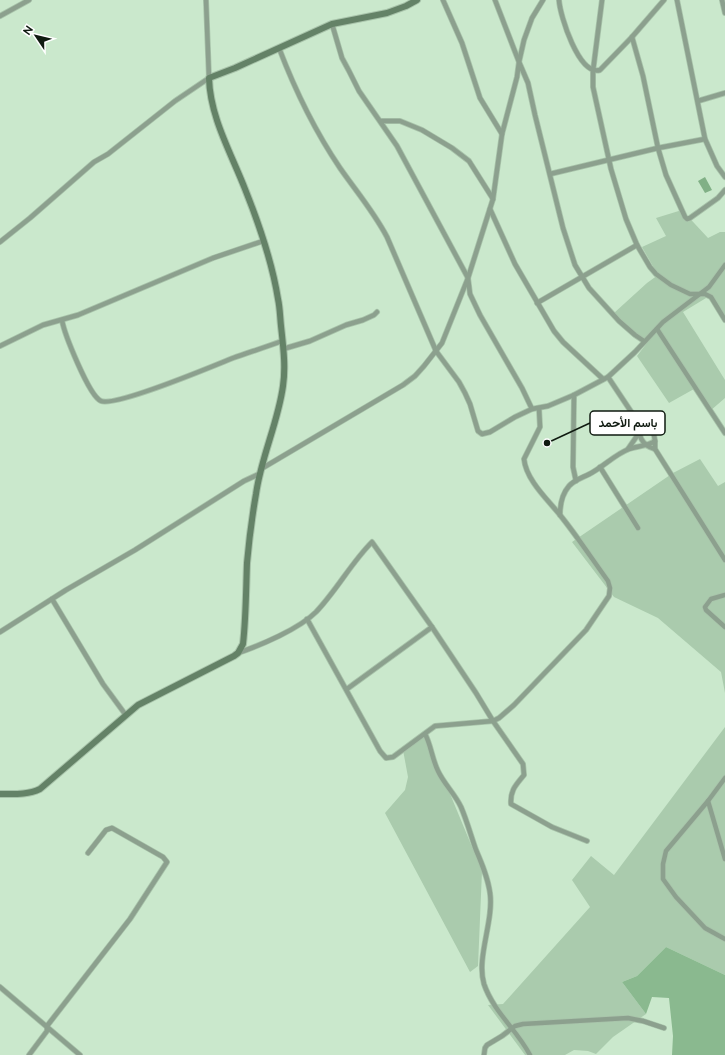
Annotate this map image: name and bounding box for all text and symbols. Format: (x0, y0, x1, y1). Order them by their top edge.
north arrow (16, 16, 56, 56)
text: N (20, 23, 36, 38)
callout: باسم الأحمد (590, 411, 665, 435)
text: باسم الأحمد (599, 416, 658, 431)

